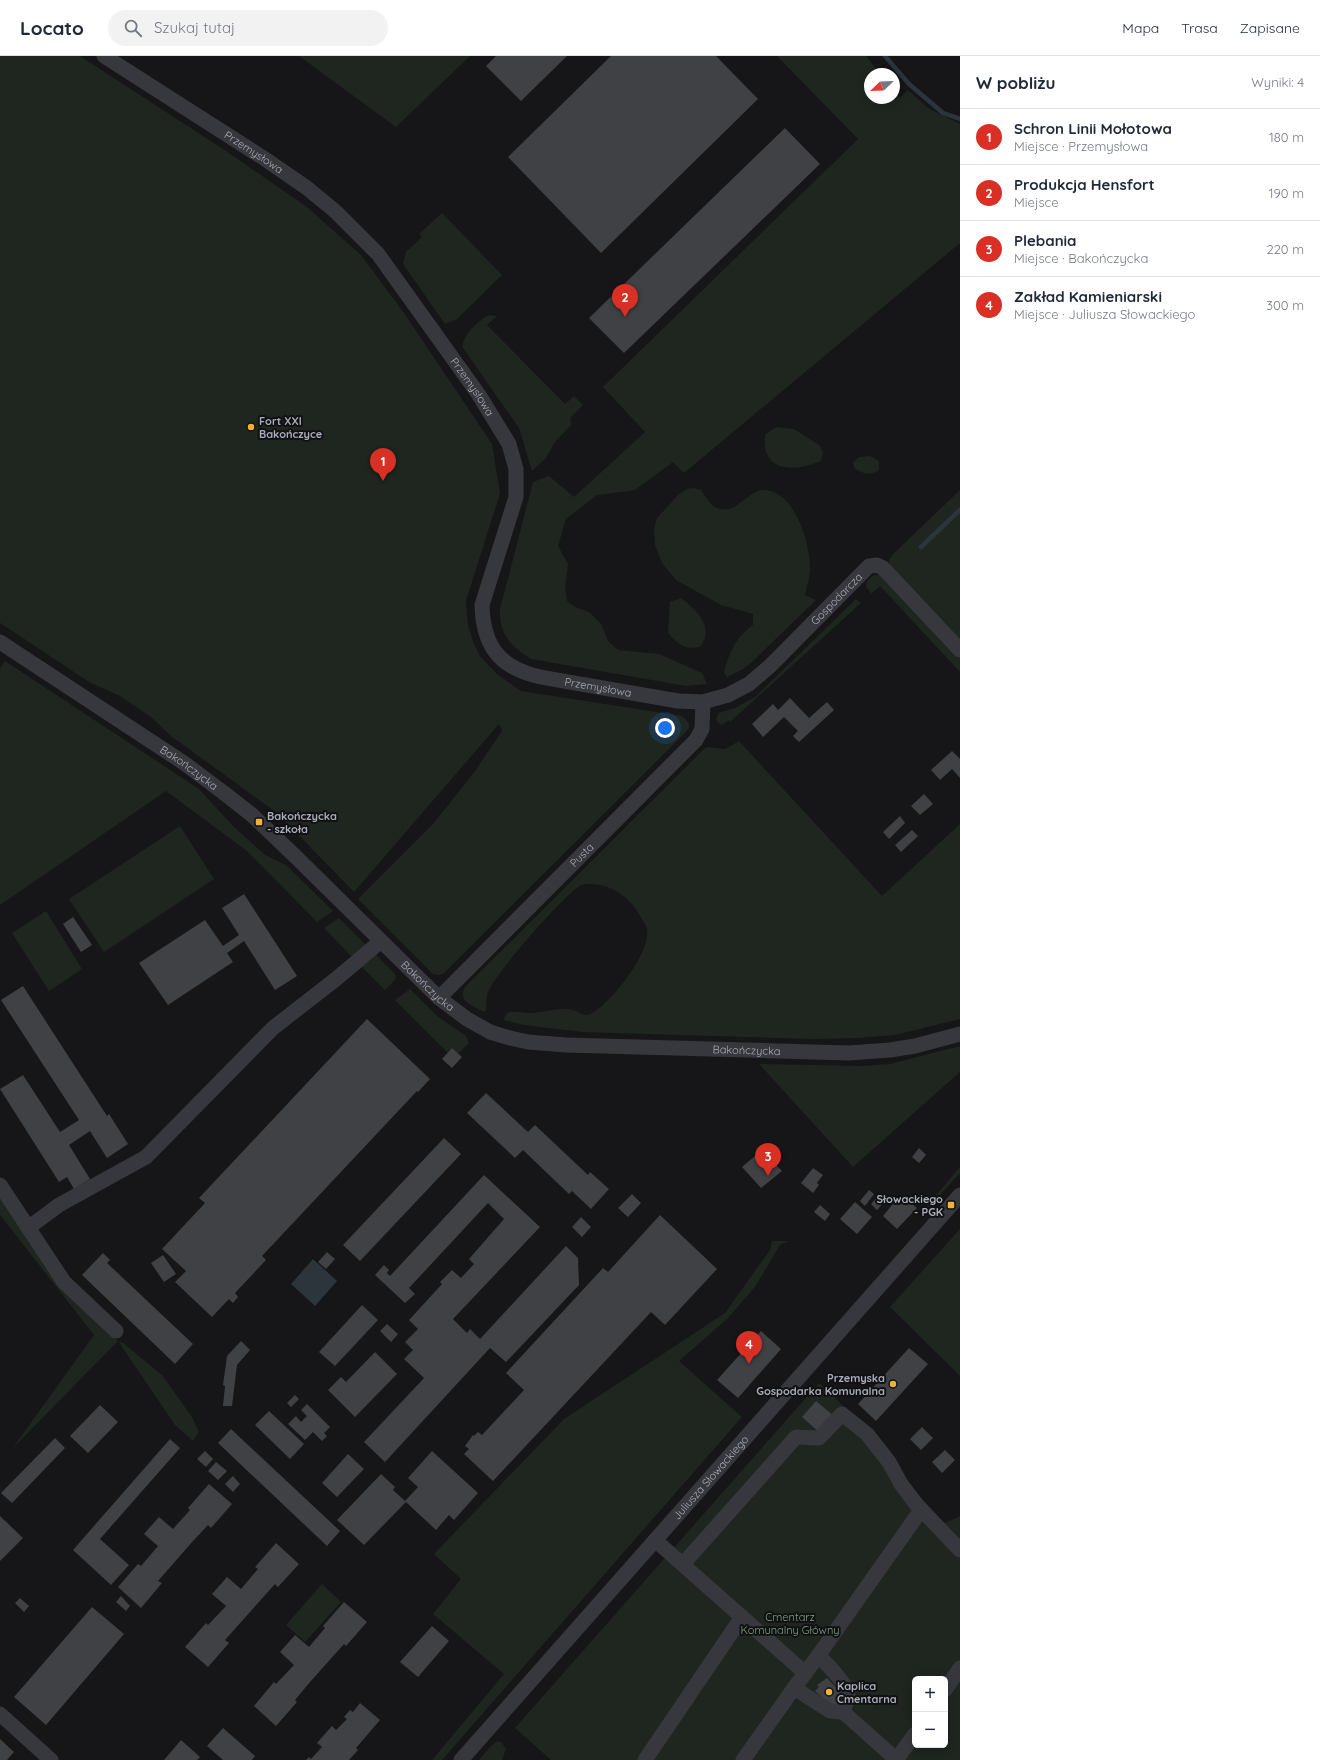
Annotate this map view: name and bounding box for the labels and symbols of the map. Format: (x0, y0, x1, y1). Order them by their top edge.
north arrow (864, 68, 900, 104)
street label: Przemysłowa (222, 128, 286, 177)
pin: 2 (612, 284, 638, 317)
street label: Przemysłowa (447, 355, 497, 418)
place label: Fort XXI Bakończyce (259, 414, 323, 441)
marker: Fort XXI Bakończyce (246, 422, 256, 432)
pin: 1 (370, 448, 396, 481)
street label: Gospodarcza (808, 570, 865, 628)
street label: Przemysłowa (564, 674, 633, 700)
your location (655, 718, 675, 738)
street label: Bakończycka (157, 742, 221, 793)
place label: Bakończycka - szkoła (267, 809, 337, 836)
marker: Bakończycka - szkoła (254, 817, 264, 827)
street label: Pusta (567, 840, 597, 870)
street label: Bakończycka (398, 958, 457, 1014)
street label: Bakończycka (712, 1042, 781, 1058)
pin: 3 (755, 1143, 781, 1176)
place label: Słowackiego - PGK (877, 1192, 943, 1219)
marker: Słowackiego - PGK (946, 1200, 956, 1210)
pin: 4 (736, 1331, 762, 1364)
place label: Przemyska Gospodarka Komunalna (756, 1371, 885, 1398)
marker: Przemyska Gospodarka Komunalna (888, 1379, 898, 1389)
street label: Juliusza Słowackiego (670, 1432, 752, 1522)
park label: Cmentarz Komunalny Główny (741, 1610, 839, 1637)
place label: Kaplica Cmentarna (837, 1679, 897, 1706)
marker: Kaplica Cmentarna (824, 1687, 834, 1697)

